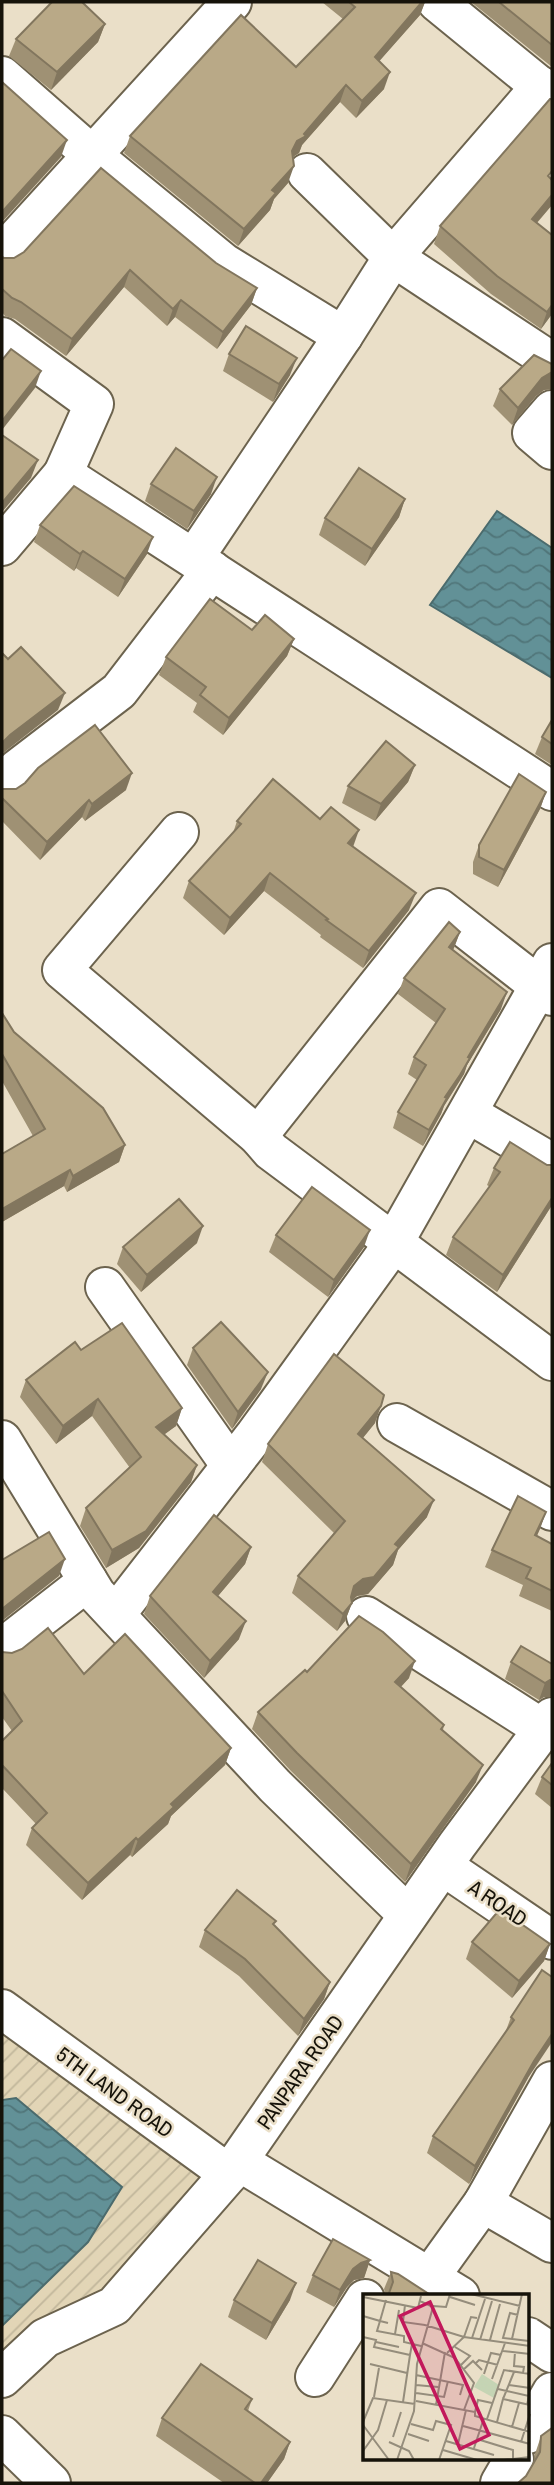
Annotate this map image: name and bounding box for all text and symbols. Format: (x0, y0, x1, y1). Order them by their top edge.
street label: A ROAD (462, 1872, 533, 1933)
street label: PANPARA ROAD (250, 2009, 350, 2135)
street label: 5TH LAND ROAD (51, 2040, 179, 2144)
inset map (363, 2294, 530, 2460)

